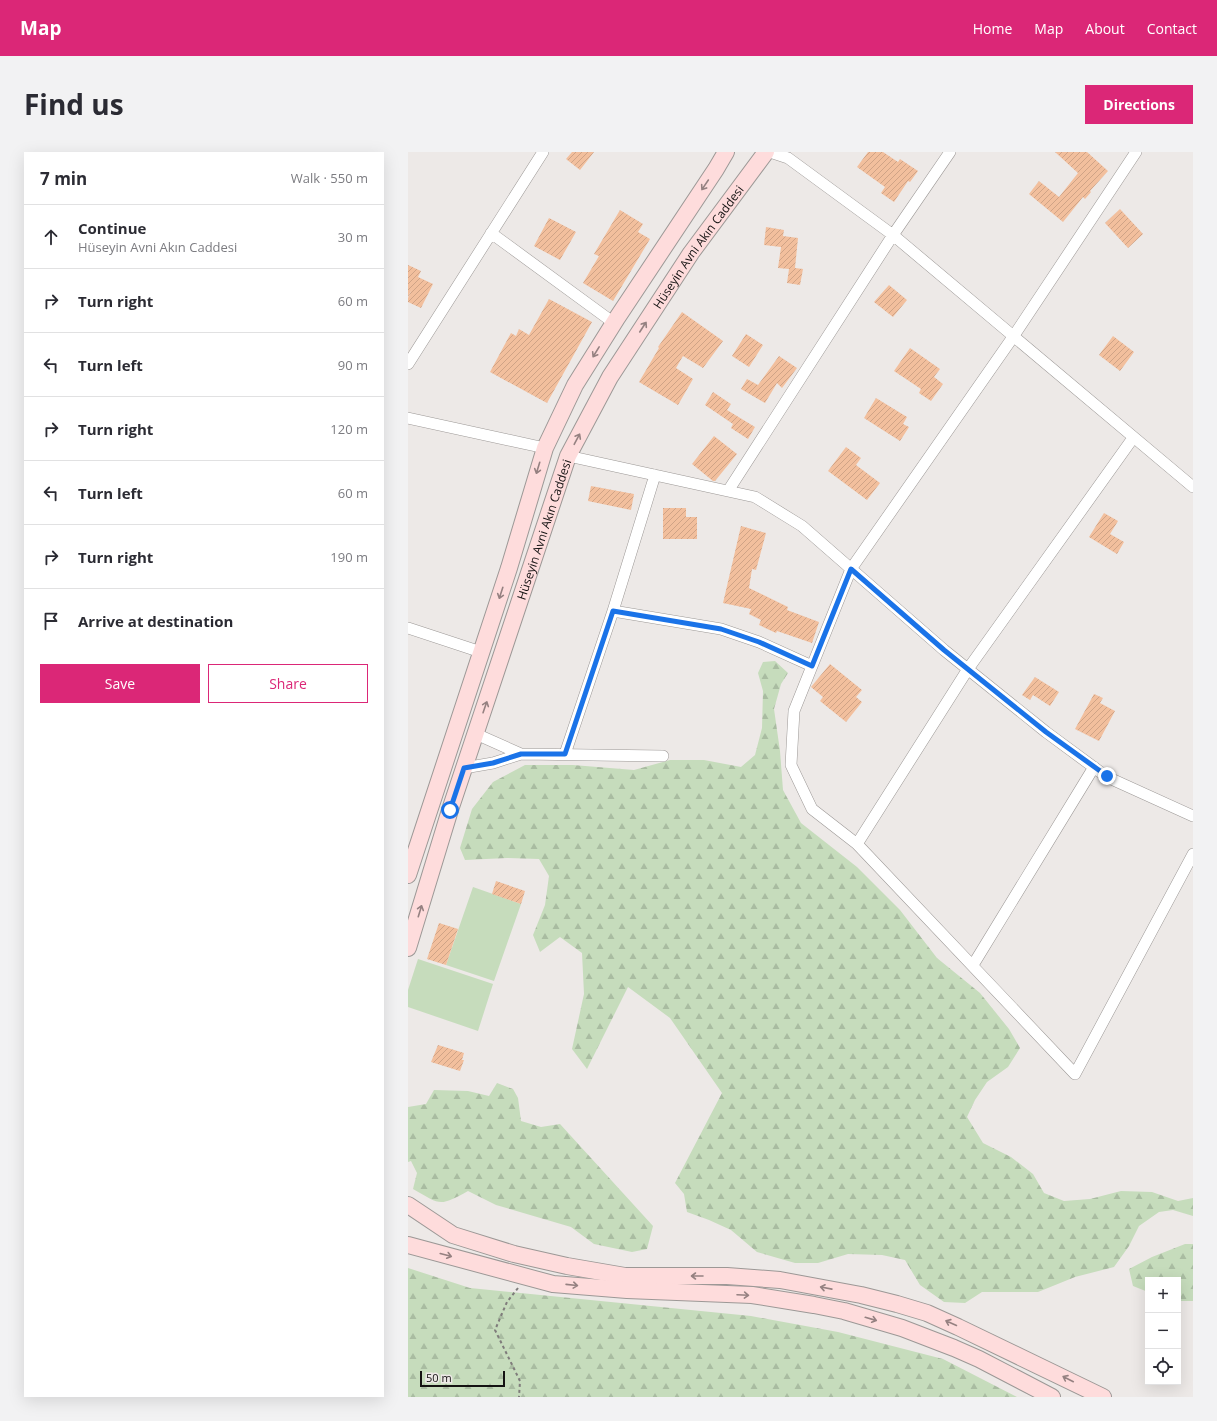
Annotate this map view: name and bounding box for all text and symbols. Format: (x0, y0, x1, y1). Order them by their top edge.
text: Map (20, 15, 61, 41)
text: Home (973, 19, 1012, 38)
text: Map (1034, 19, 1063, 38)
text: About (1085, 19, 1125, 38)
text: Contact (1147, 19, 1197, 38)
text: Find us (24, 85, 124, 123)
button: Directions (1085, 85, 1193, 124)
text: 7 min (40, 167, 87, 190)
text: Walk · 550 m (291, 169, 368, 187)
one-way arrow (701, 179, 709, 190)
street label: Hüseyin Avni Akın Caddesi (649, 182, 747, 312)
text: Continue (78, 218, 146, 238)
icon: ahead (40, 226, 62, 248)
text: 30 m (338, 228, 368, 246)
text: Hüseyin Avni Akın Caddesi (78, 238, 237, 256)
icon: right (40, 290, 62, 312)
text: Turn right (78, 291, 153, 311)
text: 60 m (338, 292, 368, 310)
one-way arrow (639, 321, 647, 332)
one-way arrow (591, 346, 599, 358)
icon: left (40, 354, 62, 376)
text: Turn left (78, 355, 143, 375)
text: 90 m (338, 356, 368, 374)
icon: right (40, 418, 62, 440)
text: Turn right (78, 419, 153, 439)
text: 120 m (330, 420, 368, 438)
one-way arrow (574, 433, 582, 445)
street label: Hüseyin Avni Akın Caddesi (512, 457, 575, 602)
one-way arrow (534, 462, 542, 474)
icon: left (40, 482, 62, 504)
text: Turn left (78, 483, 143, 503)
text: 60 m (338, 484, 368, 502)
icon: right (40, 546, 62, 568)
text: Turn right (78, 547, 153, 567)
text: 190 m (330, 548, 368, 566)
one-way arrow (496, 586, 504, 598)
icon: arrive (40, 610, 62, 632)
text: Arrive at destination (78, 611, 233, 631)
button: Save (40, 664, 200, 703)
button: Share (208, 664, 368, 703)
one-way arrow (482, 701, 489, 714)
route end (1098, 767, 1116, 785)
route start (441, 801, 459, 819)
one-way arrow (417, 905, 424, 918)
one-way arrow (439, 1252, 452, 1259)
one-way arrow (691, 1272, 704, 1280)
map controls (1145, 1277, 1181, 1385)
button: + (1145, 1277, 1181, 1313)
one-way arrow (565, 1282, 578, 1289)
one-way arrow (820, 1284, 833, 1292)
one-way arrow (736, 1291, 749, 1299)
button: − (1145, 1313, 1181, 1349)
one-way arrow (864, 1315, 877, 1323)
one-way arrow (945, 1319, 957, 1327)
button: locate (1145, 1349, 1181, 1385)
scale bar (420, 1369, 505, 1388)
text: 50 m (426, 1370, 452, 1385)
one-way arrow (1062, 1375, 1074, 1383)

